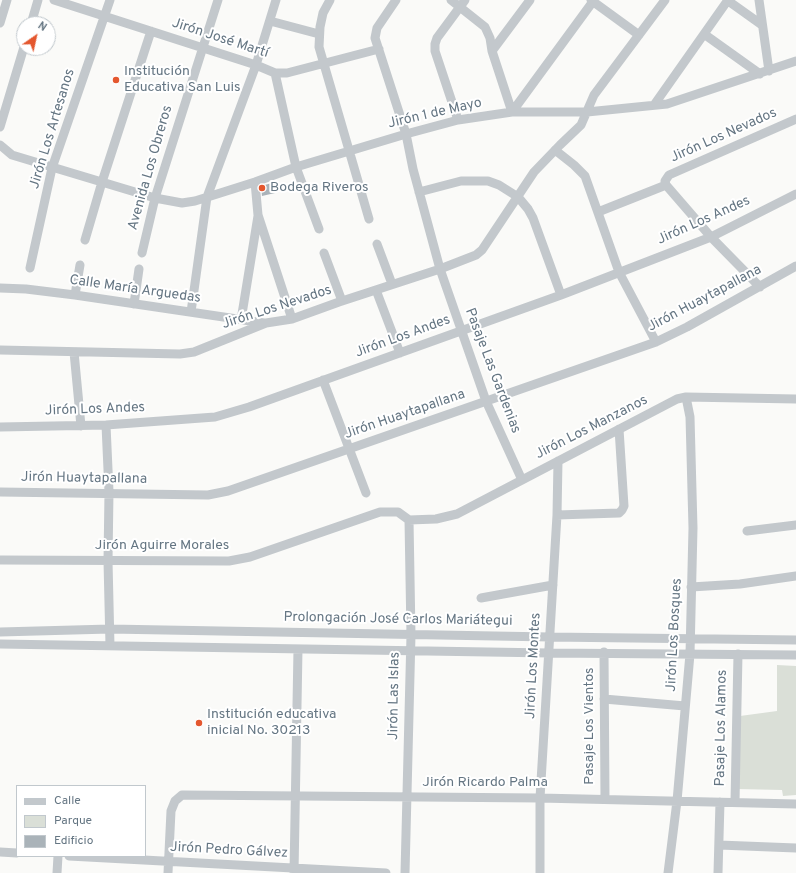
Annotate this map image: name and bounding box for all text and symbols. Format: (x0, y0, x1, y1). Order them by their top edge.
street label: Jirón José Martí (170, 15, 270, 63)
north arrow (16, 16, 56, 56)
text: N (35, 19, 49, 35)
place label: Institución Educativa San Luis (124, 64, 241, 96)
street label: Jirón Los Artesanos (27, 67, 79, 191)
marker: Institución Educativa San Luis (111, 75, 121, 85)
street label: Jirón 1 de Mayo (386, 95, 484, 133)
street label: Avenida Los Obreros (125, 104, 177, 232)
street label: Jirón Los Nevados (668, 105, 780, 167)
place label: Bodega Riveros (270, 180, 369, 196)
marker: Bodega Riveros (257, 183, 267, 193)
street label: Jirón Los Andes (655, 193, 753, 249)
street label: Jirón Huaytapallana (645, 262, 765, 336)
street label: Calle María Arguedas (68, 272, 202, 308)
street label: Jirón Los Nevados (220, 282, 334, 334)
street label: Pasaje Las Gardenias (460, 306, 524, 436)
street label: Jirón Los Andes (353, 312, 453, 362)
street label: Jirón Huaytapallana (343, 386, 467, 444)
street label: Jirón Los Manzanos (533, 392, 651, 464)
street label: Jirón Los Andes (45, 400, 145, 420)
street label: Jirón Huaytapallana (21, 469, 147, 489)
street label: Jirón Aguirre Morales (95, 538, 229, 554)
street label: Jirón Los Bosques (664, 578, 686, 692)
street label: Prolongación José Carlos Mariátegui (283, 610, 513, 630)
street label: Jirón Los Montes (523, 612, 545, 720)
street label: Jirón Las Islas (386, 652, 404, 740)
street label: Pasaje Los Vientos (582, 667, 598, 785)
street label: Pasaje Los Alamos (713, 669, 731, 787)
place label: Institución educativa inicial No. 30213 (207, 707, 336, 740)
marker: Institución educativa inicial No. 30213 (194, 718, 204, 728)
street label: Jirón Ricardo Palma (422, 775, 548, 791)
legend (16, 785, 146, 857)
text: Calle (54, 793, 81, 809)
text: Parque (54, 813, 92, 829)
text: Edificio (54, 833, 93, 849)
street label: Jirón Pedro Gálvez (170, 840, 288, 862)

